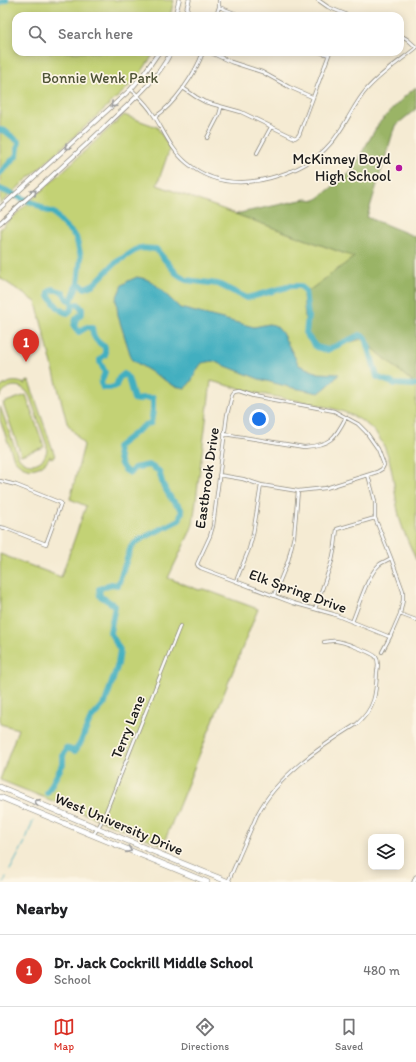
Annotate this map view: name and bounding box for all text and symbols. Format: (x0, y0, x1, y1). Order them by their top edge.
search box (12, 12, 404, 56)
icon: search (26, 23, 48, 45)
text: Search here (58, 25, 133, 43)
park label: Bonnie Wenk Park (42, 69, 159, 87)
one-way arrow (111, 100, 118, 107)
one-way arrow (64, 143, 72, 150)
place label: McKinney Boyd High School (292, 150, 392, 185)
marker: McKinney Boyd High School (394, 163, 404, 173)
one-way arrow (29, 189, 37, 196)
pin: 1 (13, 329, 39, 362)
your location (249, 409, 269, 429)
street label: Eastbrook Drive (191, 426, 223, 530)
street label: Elk Spring Drive (247, 565, 349, 617)
street label: Terry Lane (107, 693, 149, 761)
street label: West University Drive (52, 789, 186, 859)
one-way arrow (33, 799, 40, 807)
map controls (368, 834, 404, 870)
button: layers (368, 834, 404, 870)
one-way arrow (126, 845, 133, 853)
text: Nearby (16, 898, 68, 918)
text: Dr. Jack Cockrill Middle School (54, 954, 253, 972)
text: 1 (26, 963, 32, 978)
text: 480 m (363, 963, 400, 978)
text: School (54, 972, 91, 987)
tab: Map (53, 1016, 75, 1053)
tab: Directions (181, 1016, 229, 1053)
tab: Saved (335, 1016, 363, 1053)

